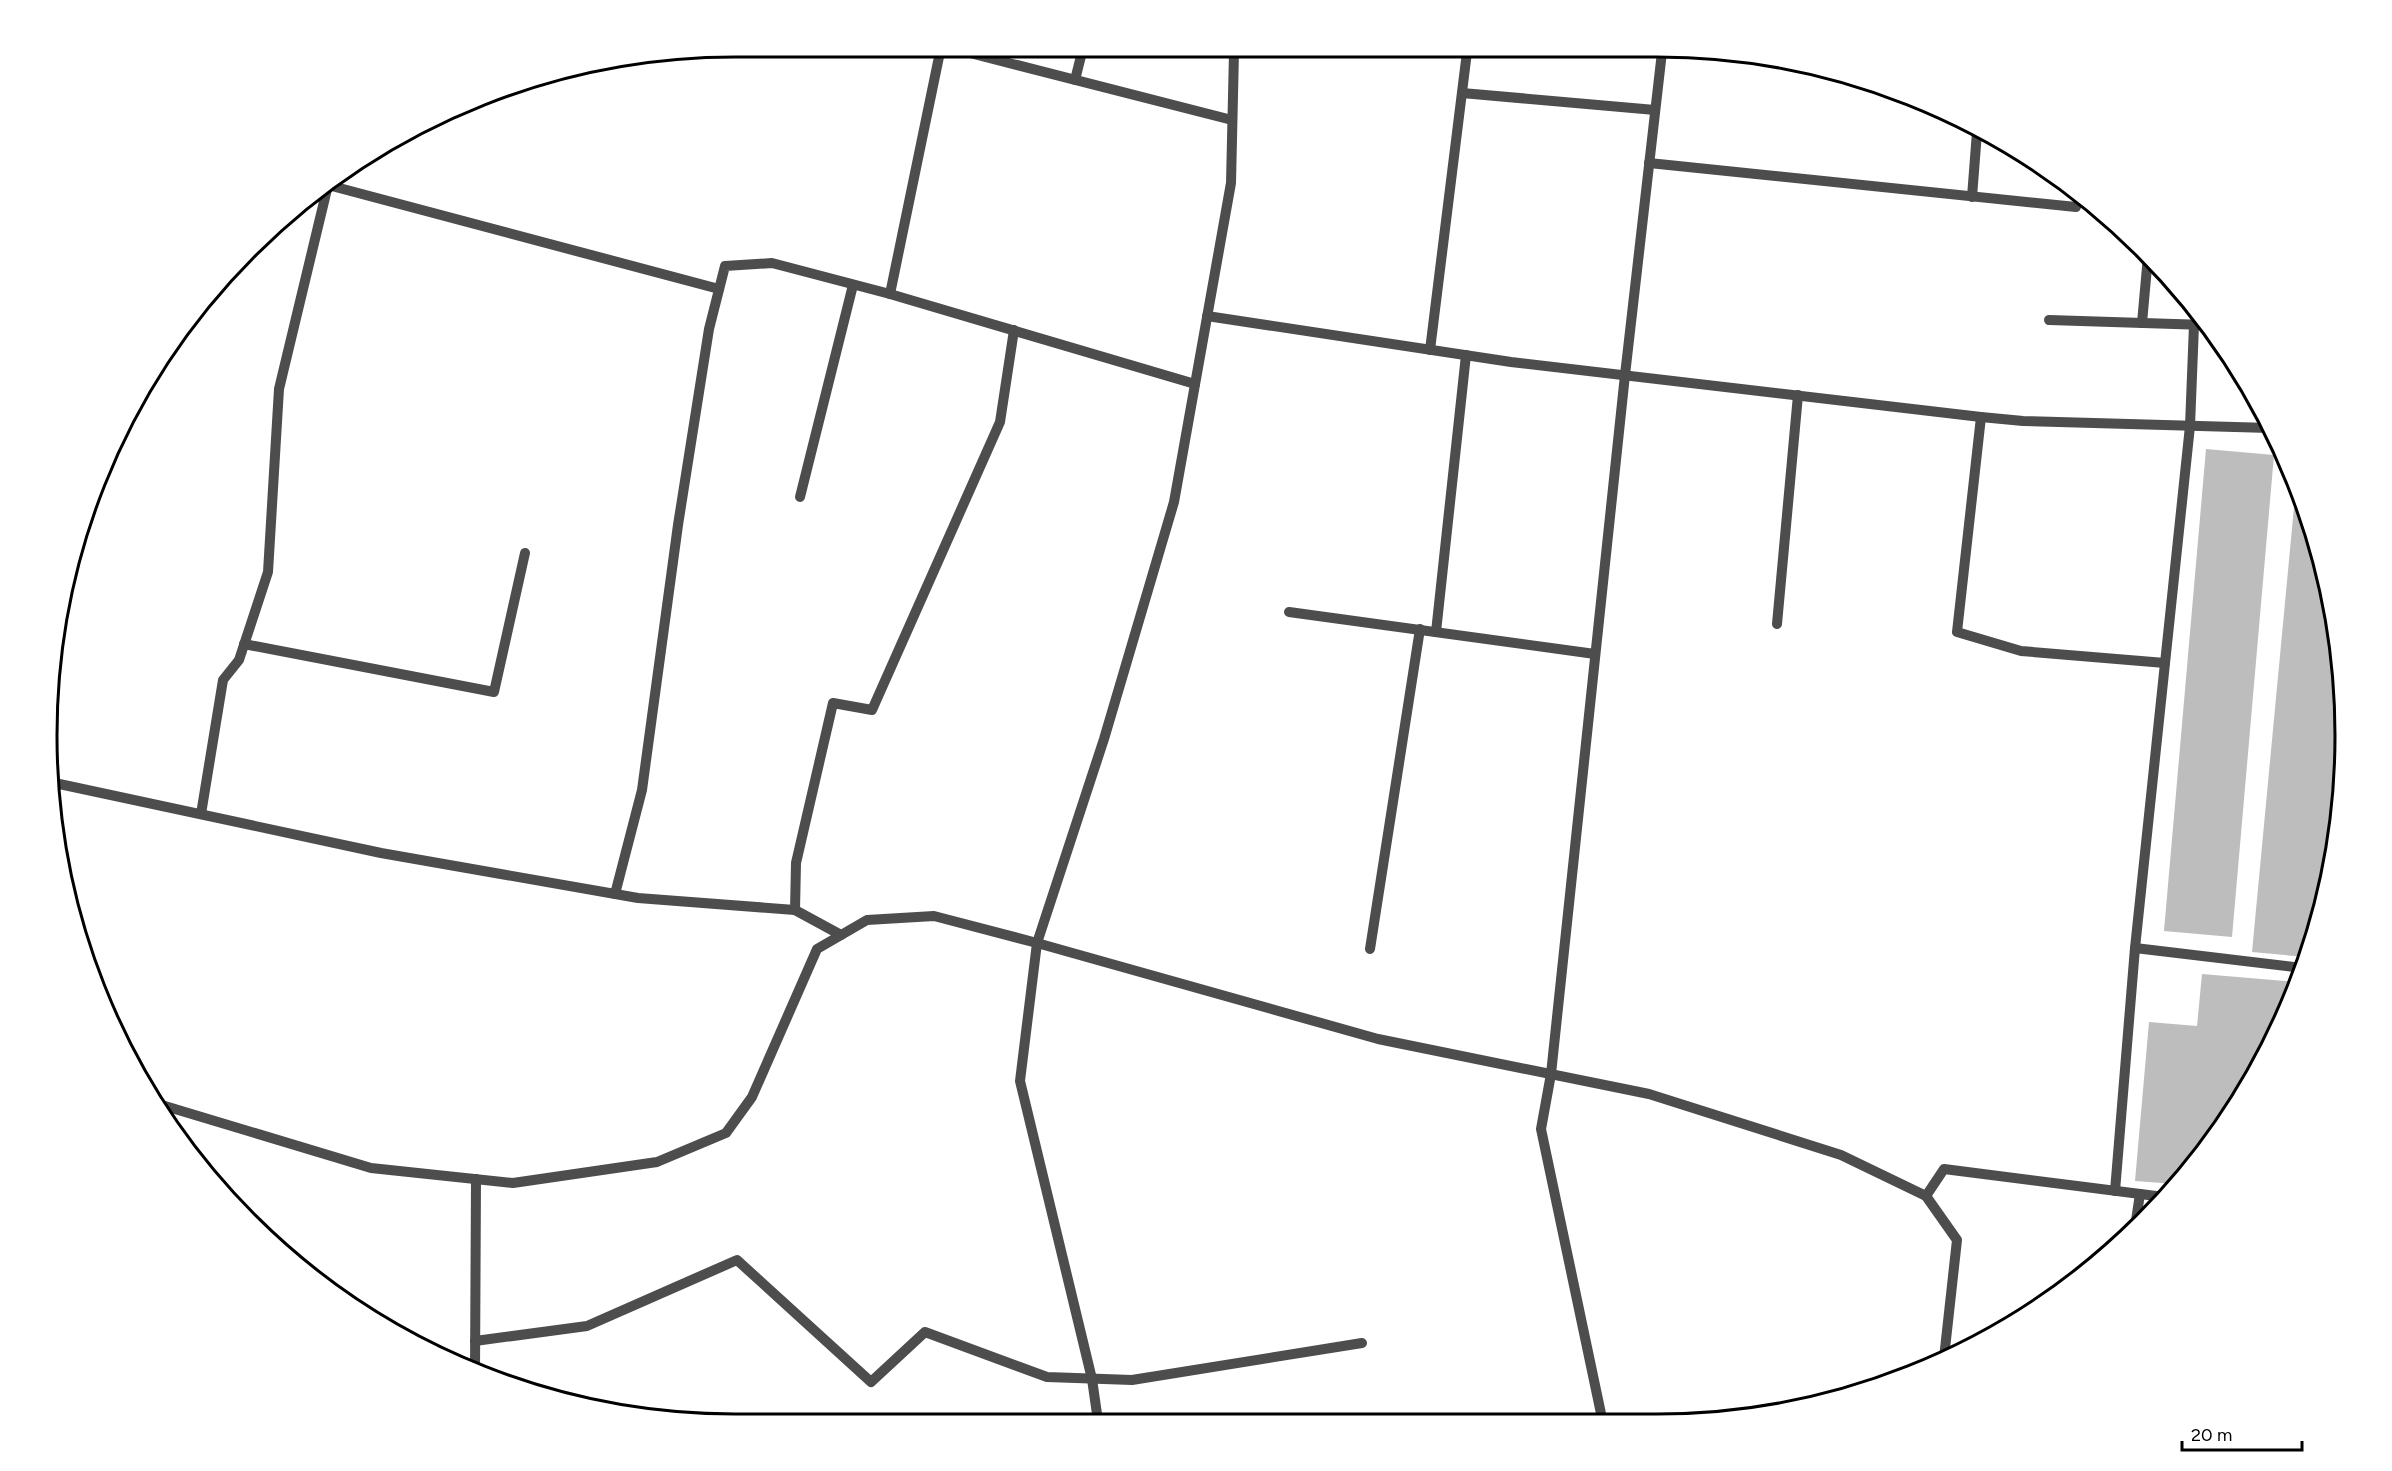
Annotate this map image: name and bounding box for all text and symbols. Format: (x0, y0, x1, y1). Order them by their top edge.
scale bar (2182, 1414, 2302, 1452)
text: 20 m (2191, 1424, 2232, 1446)

